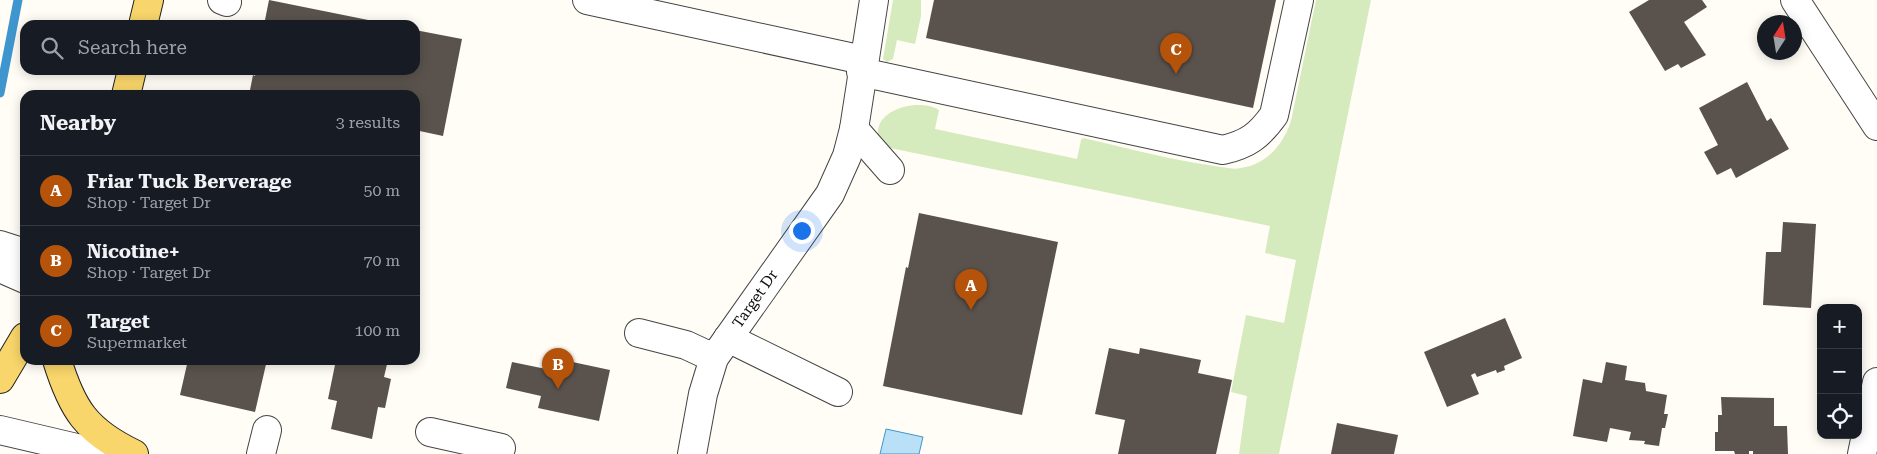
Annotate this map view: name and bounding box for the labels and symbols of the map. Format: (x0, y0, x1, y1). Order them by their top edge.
north arrow (1757, 15, 1802, 60)
pin: C (1160, 33, 1192, 74)
your location (789, 218, 815, 244)
street label: Target Dr (729, 267, 781, 331)
pin: A (955, 269, 987, 310)
pin: B (542, 348, 574, 389)

